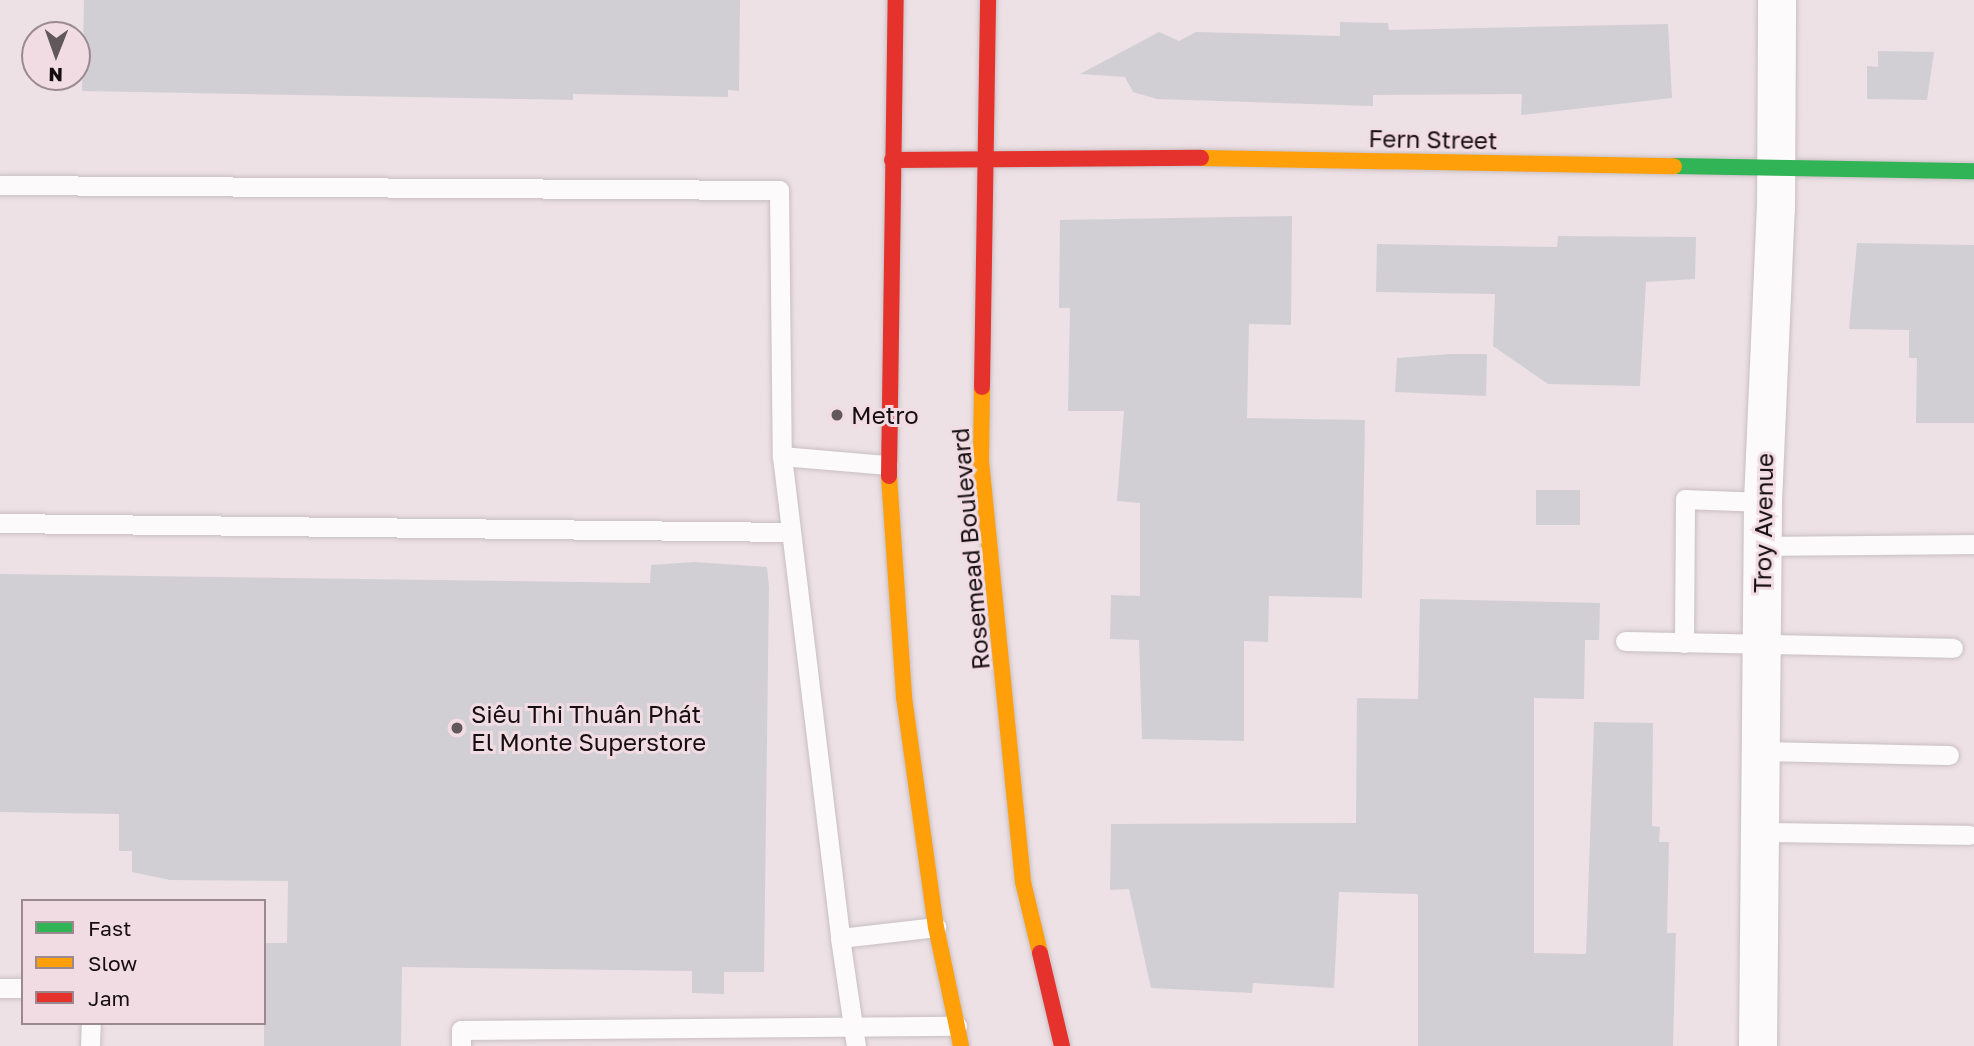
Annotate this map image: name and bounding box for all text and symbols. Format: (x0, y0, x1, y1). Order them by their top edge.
north arrow (21, 21, 91, 91)
text: N (48, 64, 63, 87)
street label: Fern Street (1368, 123, 1498, 155)
place label: Metro (851, 401, 919, 429)
marker: Metro (829, 407, 845, 423)
street label: Rosemead Boulevard (945, 427, 995, 671)
street label: Troy Avenue (1747, 453, 1779, 593)
place label: Siêu Thi Thuân Phát El Monte Superstore (471, 700, 706, 756)
marker: Siêu Thi Thuân Phát El Monte Superstore (449, 720, 465, 736)
legend (21, 899, 266, 1025)
text: Fast (88, 915, 131, 941)
text: Slow (88, 950, 137, 976)
text: Jam (88, 985, 130, 1011)

